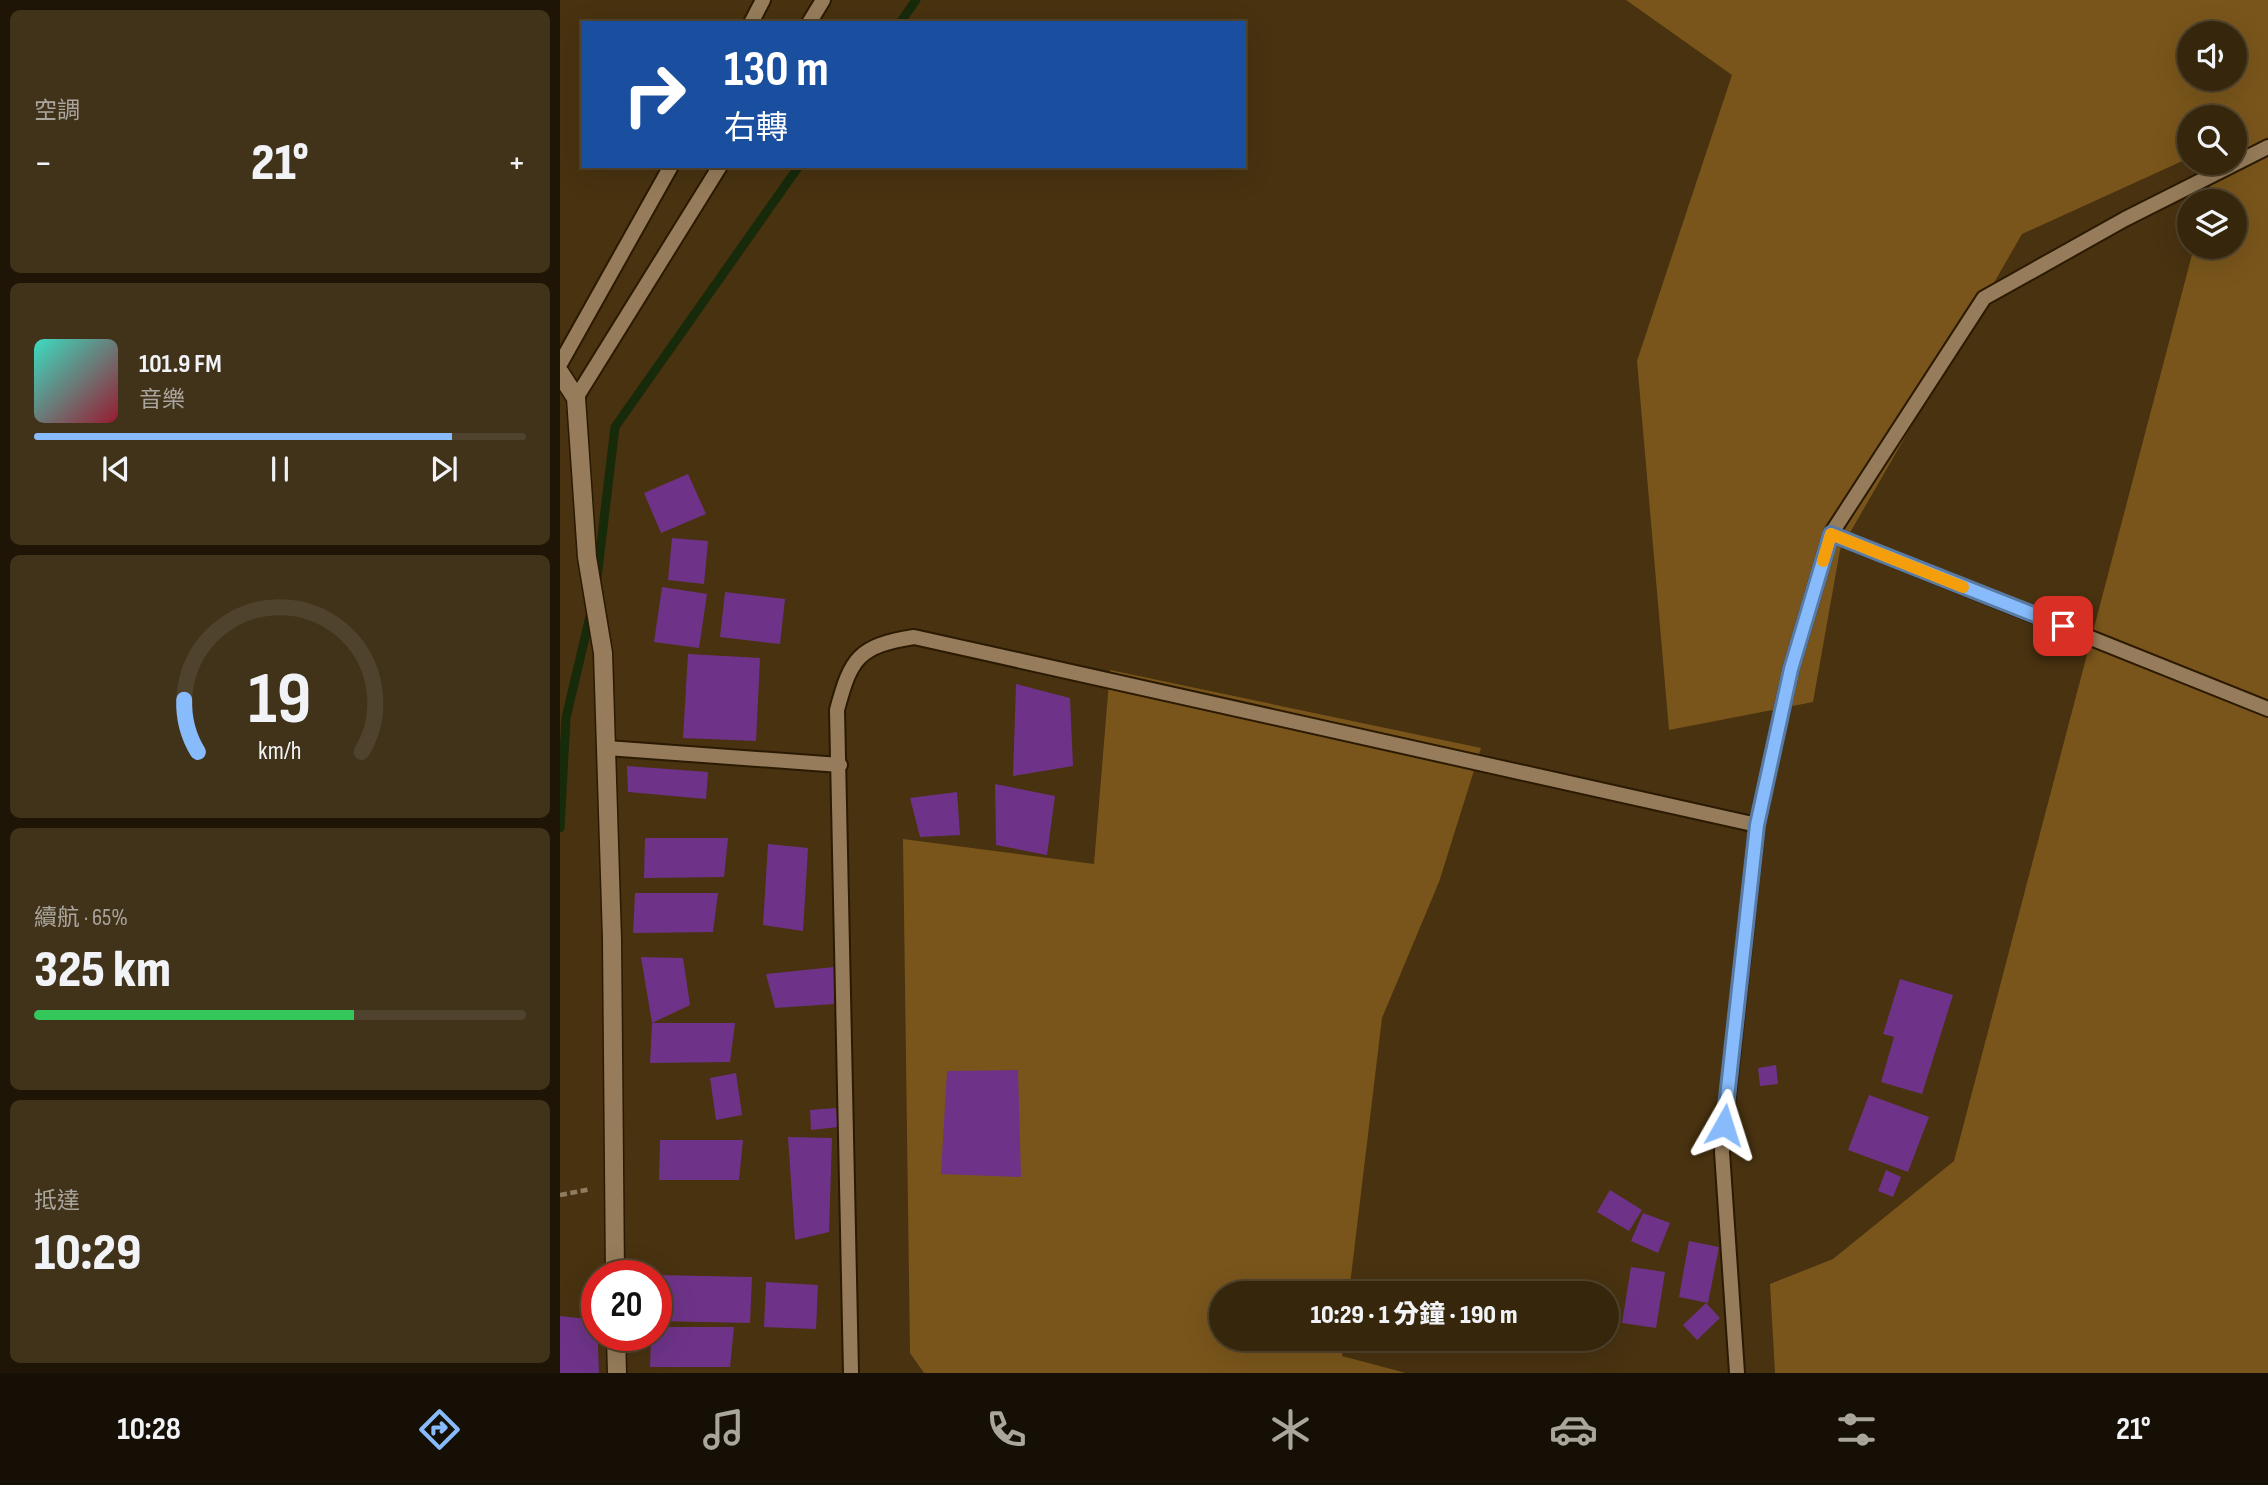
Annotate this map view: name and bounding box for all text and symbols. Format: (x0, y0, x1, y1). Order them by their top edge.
map controls (2177, 21, 2247, 259)
button: sound (2177, 21, 2247, 91)
text: 130 m (724, 41, 829, 100)
icon: right (609, 49, 700, 140)
text: 空調 (34, 97, 80, 125)
button: search (2177, 105, 2247, 175)
text: 右轉 (724, 109, 788, 148)
text: 21° (251, 132, 309, 195)
text: − (34, 141, 53, 186)
text: + (507, 141, 526, 186)
button: layers (2177, 189, 2247, 259)
text: 101.9 FM (139, 349, 222, 380)
text: 音樂 (139, 386, 185, 414)
icon: previous (97, 450, 135, 488)
icon: pause (261, 450, 299, 488)
icon: next (425, 450, 463, 488)
pin (2033, 596, 2093, 656)
icon: arrive (2044, 607, 2082, 645)
text: 19 (248, 657, 312, 745)
text: km/h (258, 736, 302, 767)
text: 續航 · 65% (34, 904, 128, 932)
text: 325 km (34, 939, 171, 1002)
position arrow (1687, 1088, 1761, 1162)
text: 抵達 (34, 1187, 80, 1215)
text: 10:29 (34, 1222, 141, 1285)
speed limit sign: 20 (581, 1260, 672, 1351)
text: 10:29 · 1 分鐘 · 190 m (1310, 1300, 1518, 1331)
icon: directions (415, 1405, 464, 1454)
icon: music (699, 1405, 748, 1454)
icon: phone (982, 1405, 1031, 1454)
icon: climate (1266, 1405, 1315, 1454)
icon: car (1549, 1405, 1598, 1454)
icon: filters (1832, 1405, 1881, 1454)
text: 10:28 (117, 1410, 181, 1449)
text: 21° (2116, 1410, 2151, 1449)

